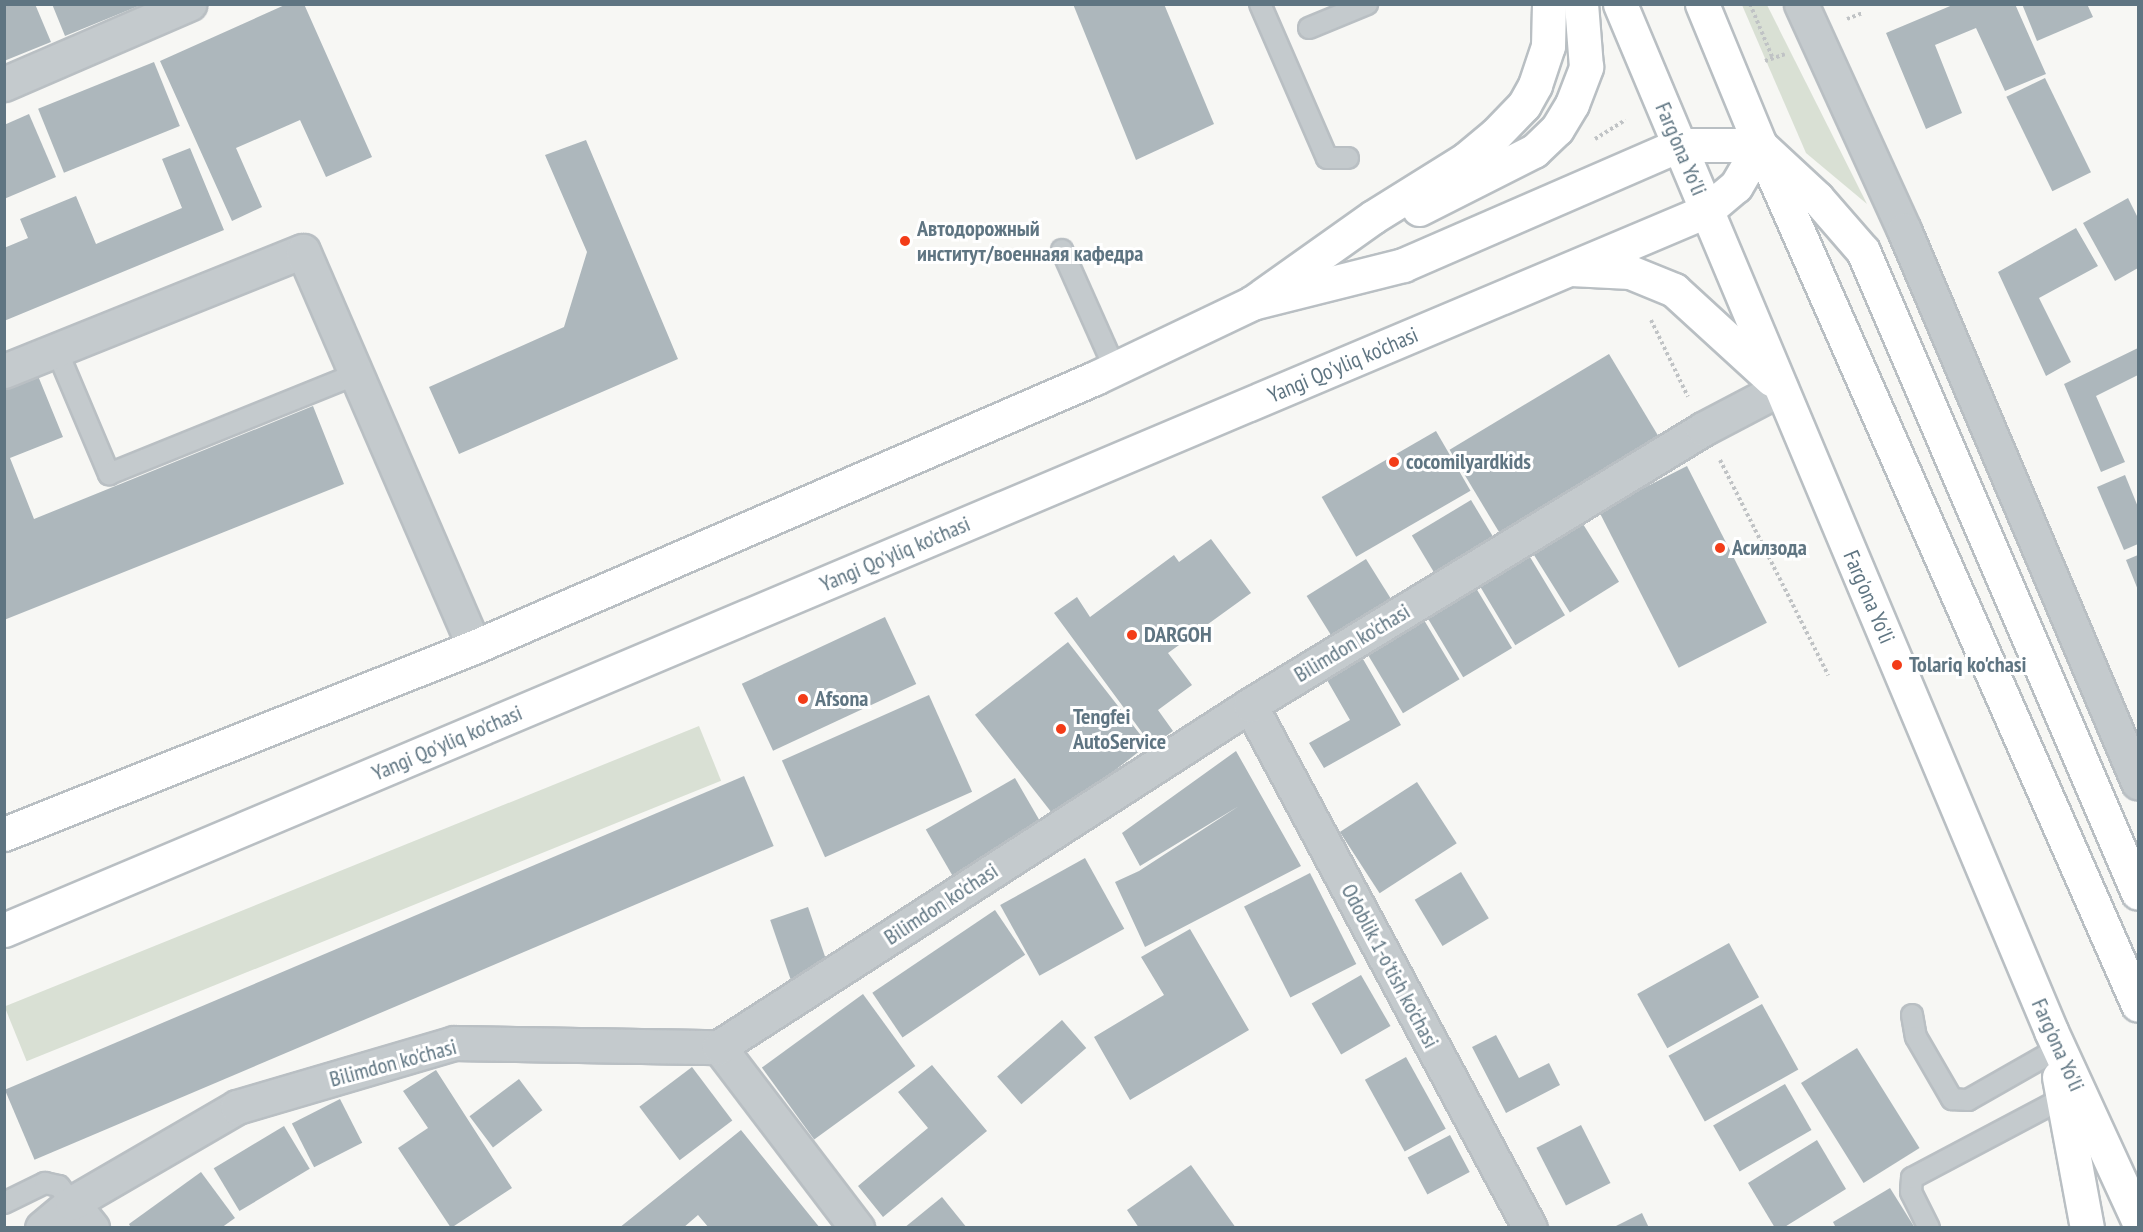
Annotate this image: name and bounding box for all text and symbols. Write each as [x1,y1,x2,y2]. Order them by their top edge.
street label: Farg'ona Yo'li [1650,98,1712,200]
place label: Автодорожный институт/военнаяя кафедра [917,215,1143,266]
marker: Автодорожный институт/военнаяя кафедра [898,234,912,248]
street label: Yangi Qo'yliq ko'chasi [1264,321,1422,409]
place label: cocomilyardkids [1406,449,1531,475]
marker: cocomilyardkids [1387,455,1401,469]
street label: Yangi Qo'yliq ko'chasi [816,510,974,598]
place label: Асилзода [1732,535,1807,561]
marker: Асилзода [1713,541,1727,555]
street label: Farg'ona Yo'li [1838,546,1900,648]
street label: Bilimdon ko'chasi [1289,598,1415,688]
place label: DARGOH [1144,622,1212,648]
marker: DARGOH [1125,628,1139,642]
place label: Tolariq ko'chasi [1909,652,2026,678]
marker: Tolariq ko'chasi [1890,658,1904,672]
place label: Afsona [815,686,868,712]
marker: Afsona [796,692,810,706]
street label: Yangi Qo'yliq ko'chasi [368,699,526,787]
place label: Tengfei AutoService [1073,703,1166,754]
marker: Tengfei AutoService [1054,722,1068,736]
street label: Bilimdon ko'chasi [879,857,1003,951]
street label: Odoblik 1-o'tish ko'chasi [1335,879,1445,1053]
street label: Farg'ona Yo'li [2026,994,2090,1096]
street label: Bilimdon ko'chasi [327,1033,459,1093]

